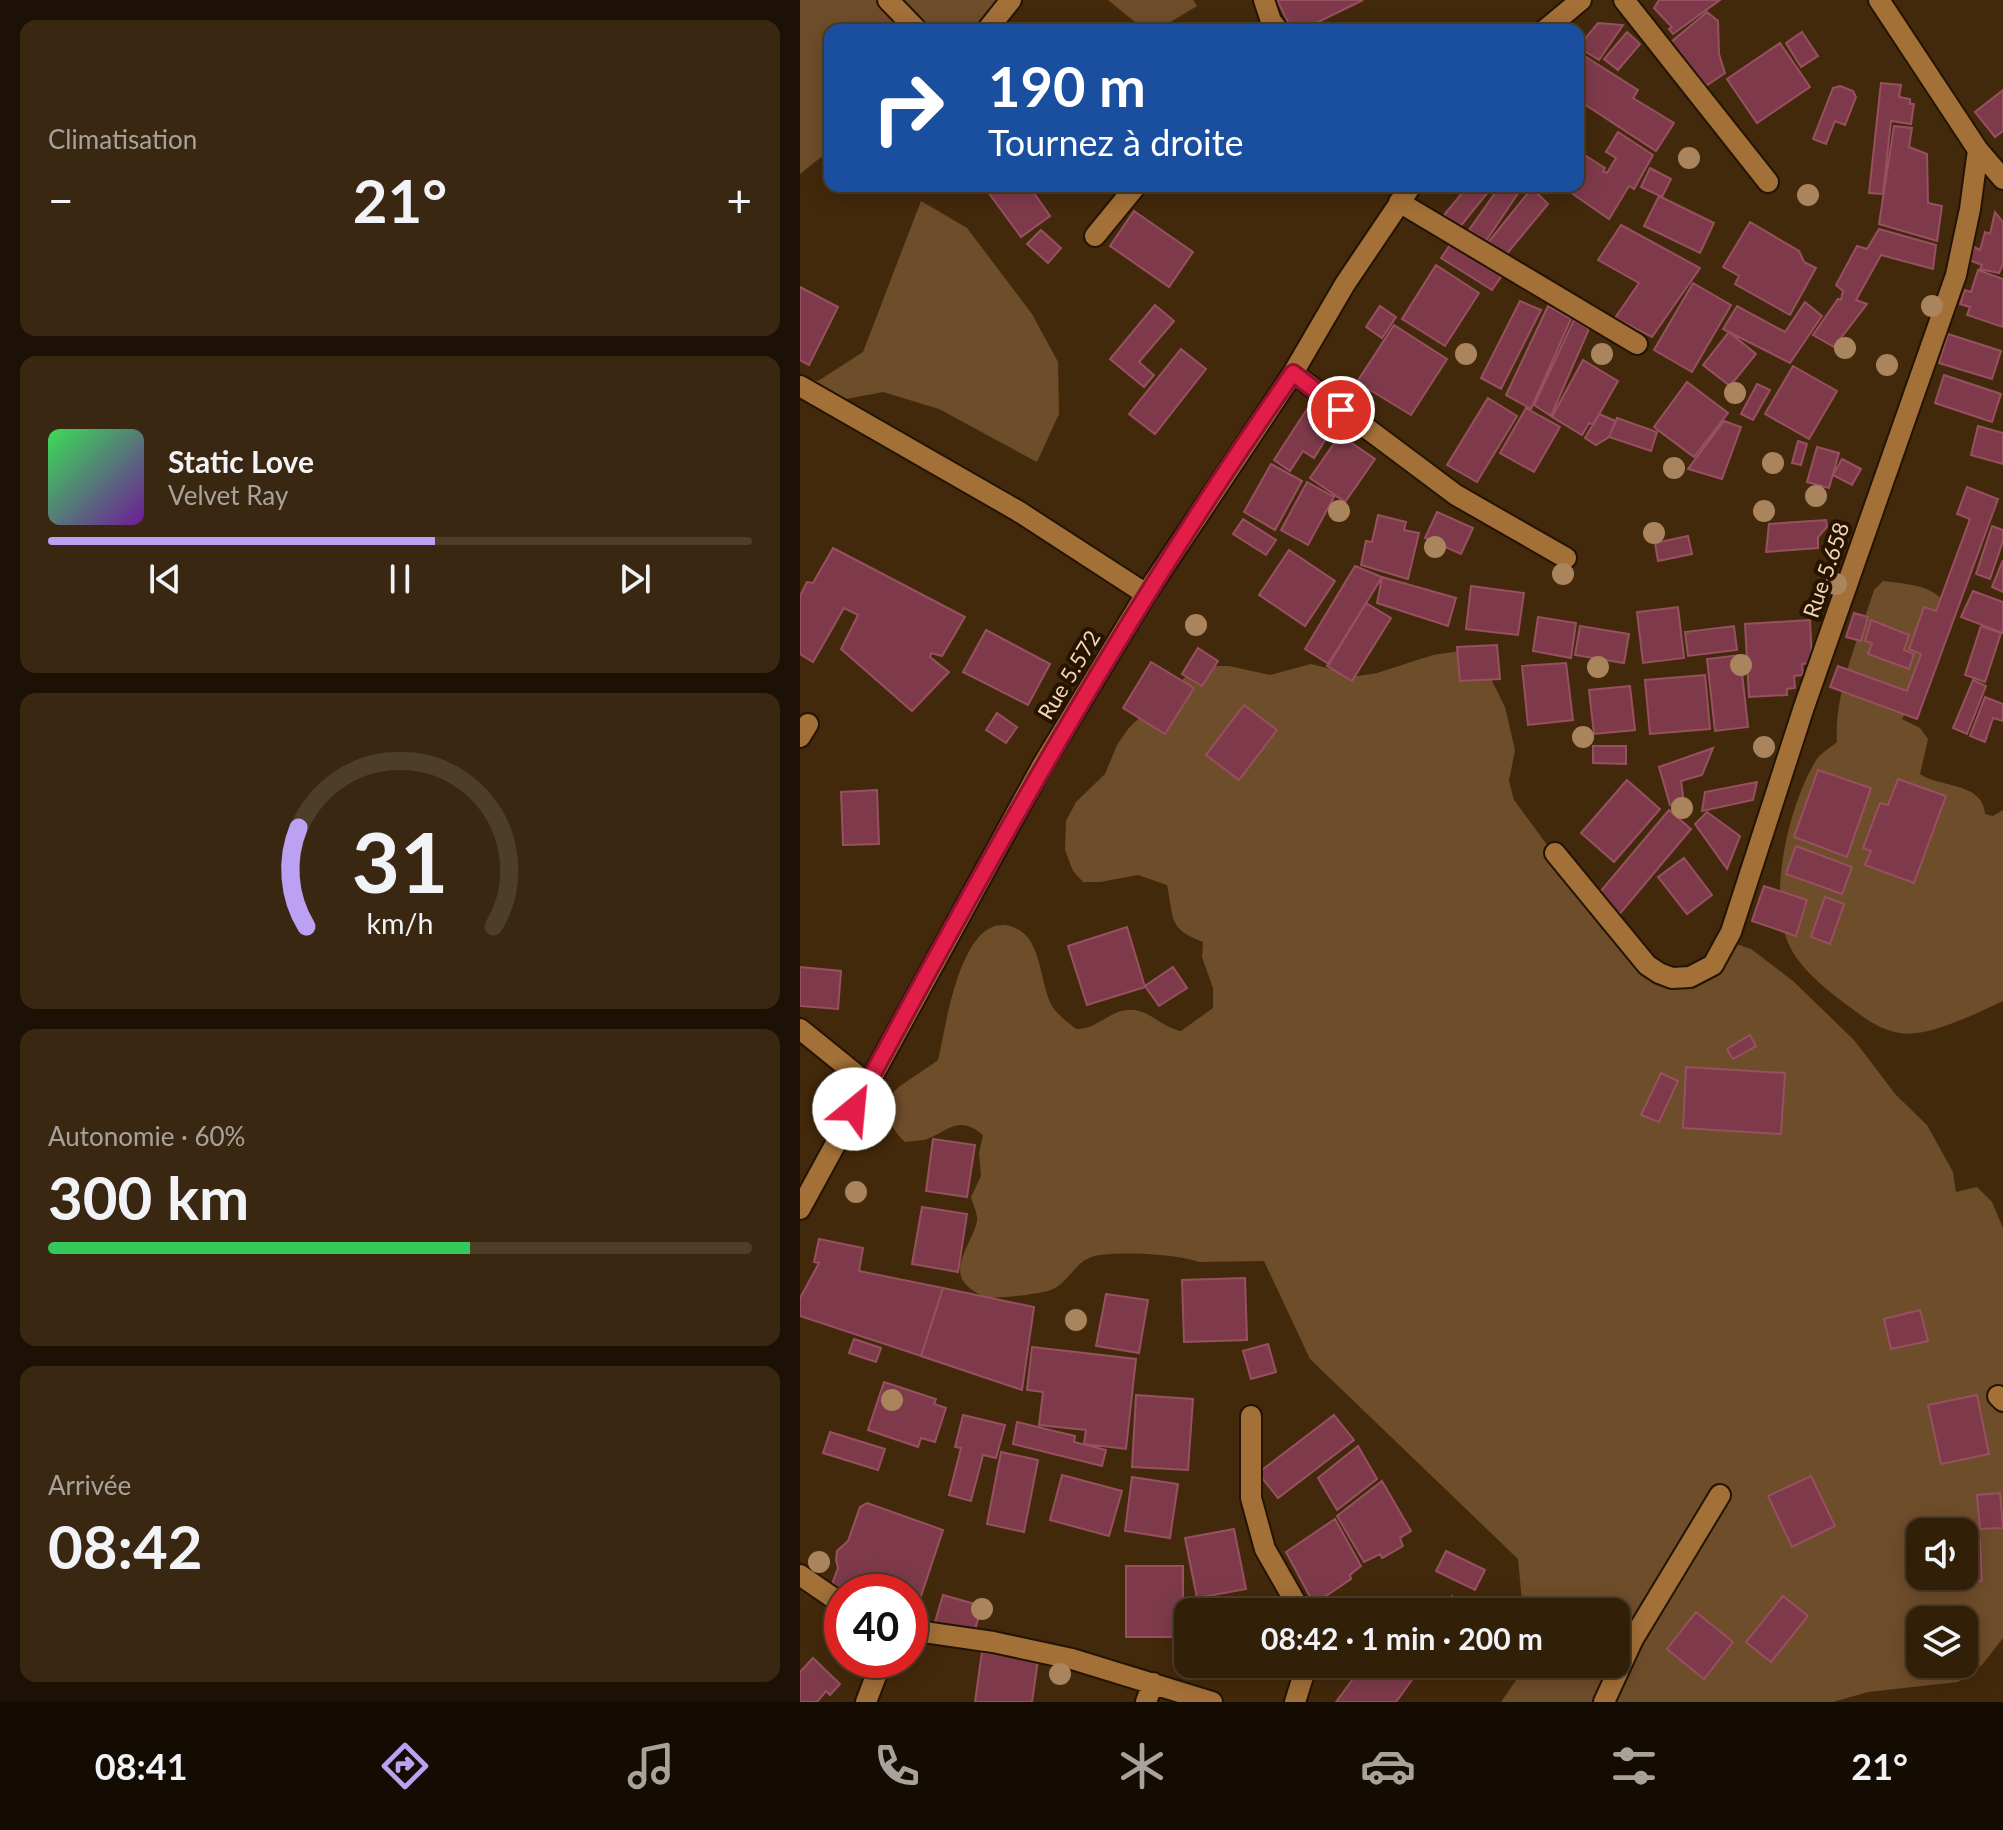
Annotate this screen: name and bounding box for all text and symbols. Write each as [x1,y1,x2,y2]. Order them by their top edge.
text: 190 m [988,52,1146,119]
icon: right [856,56,960,160]
text: Tournez à droite [988,120,1244,164]
text: Climatisation [48,123,197,155]
text: 21° [353,164,447,236]
text: − [48,174,74,226]
text: + [726,174,752,226]
pin [1307,376,1375,444]
icon: arrive [1319,388,1363,432]
text: Static Love [168,443,314,479]
text: Velvet Ray [168,479,288,511]
street label: Rue 5.658 [1797,519,1854,621]
icon: previous [143,557,187,601]
icon: pause [378,557,422,601]
icon: next [613,557,657,601]
street label: Rue 5.572 [1031,625,1106,724]
text: 31 [352,811,448,911]
text: km/h [367,906,433,940]
position arrow [812,1067,896,1151]
text: Autonomie · 60% [48,1120,245,1152]
text: 300 km [48,1161,249,1233]
text: Arrivée [48,1469,131,1501]
text: 08:42 [48,1510,203,1582]
map controls [1906,1518,1978,1678]
button: sound [1906,1518,1978,1590]
speed limit sign: 40 [824,1574,928,1678]
button: layers [1906,1606,1978,1678]
text: 08:42 · 1 min · 200 m [1261,1620,1543,1656]
icon: directions [377,1738,433,1794]
icon: music [623,1738,679,1794]
icon: phone [869,1738,925,1794]
icon: climate [1114,1738,1170,1794]
icon: car [1360,1738,1416,1794]
icon: filters [1606,1738,1662,1794]
text: 08:41 [95,1744,188,1788]
text: 21° [1851,1744,1908,1788]

